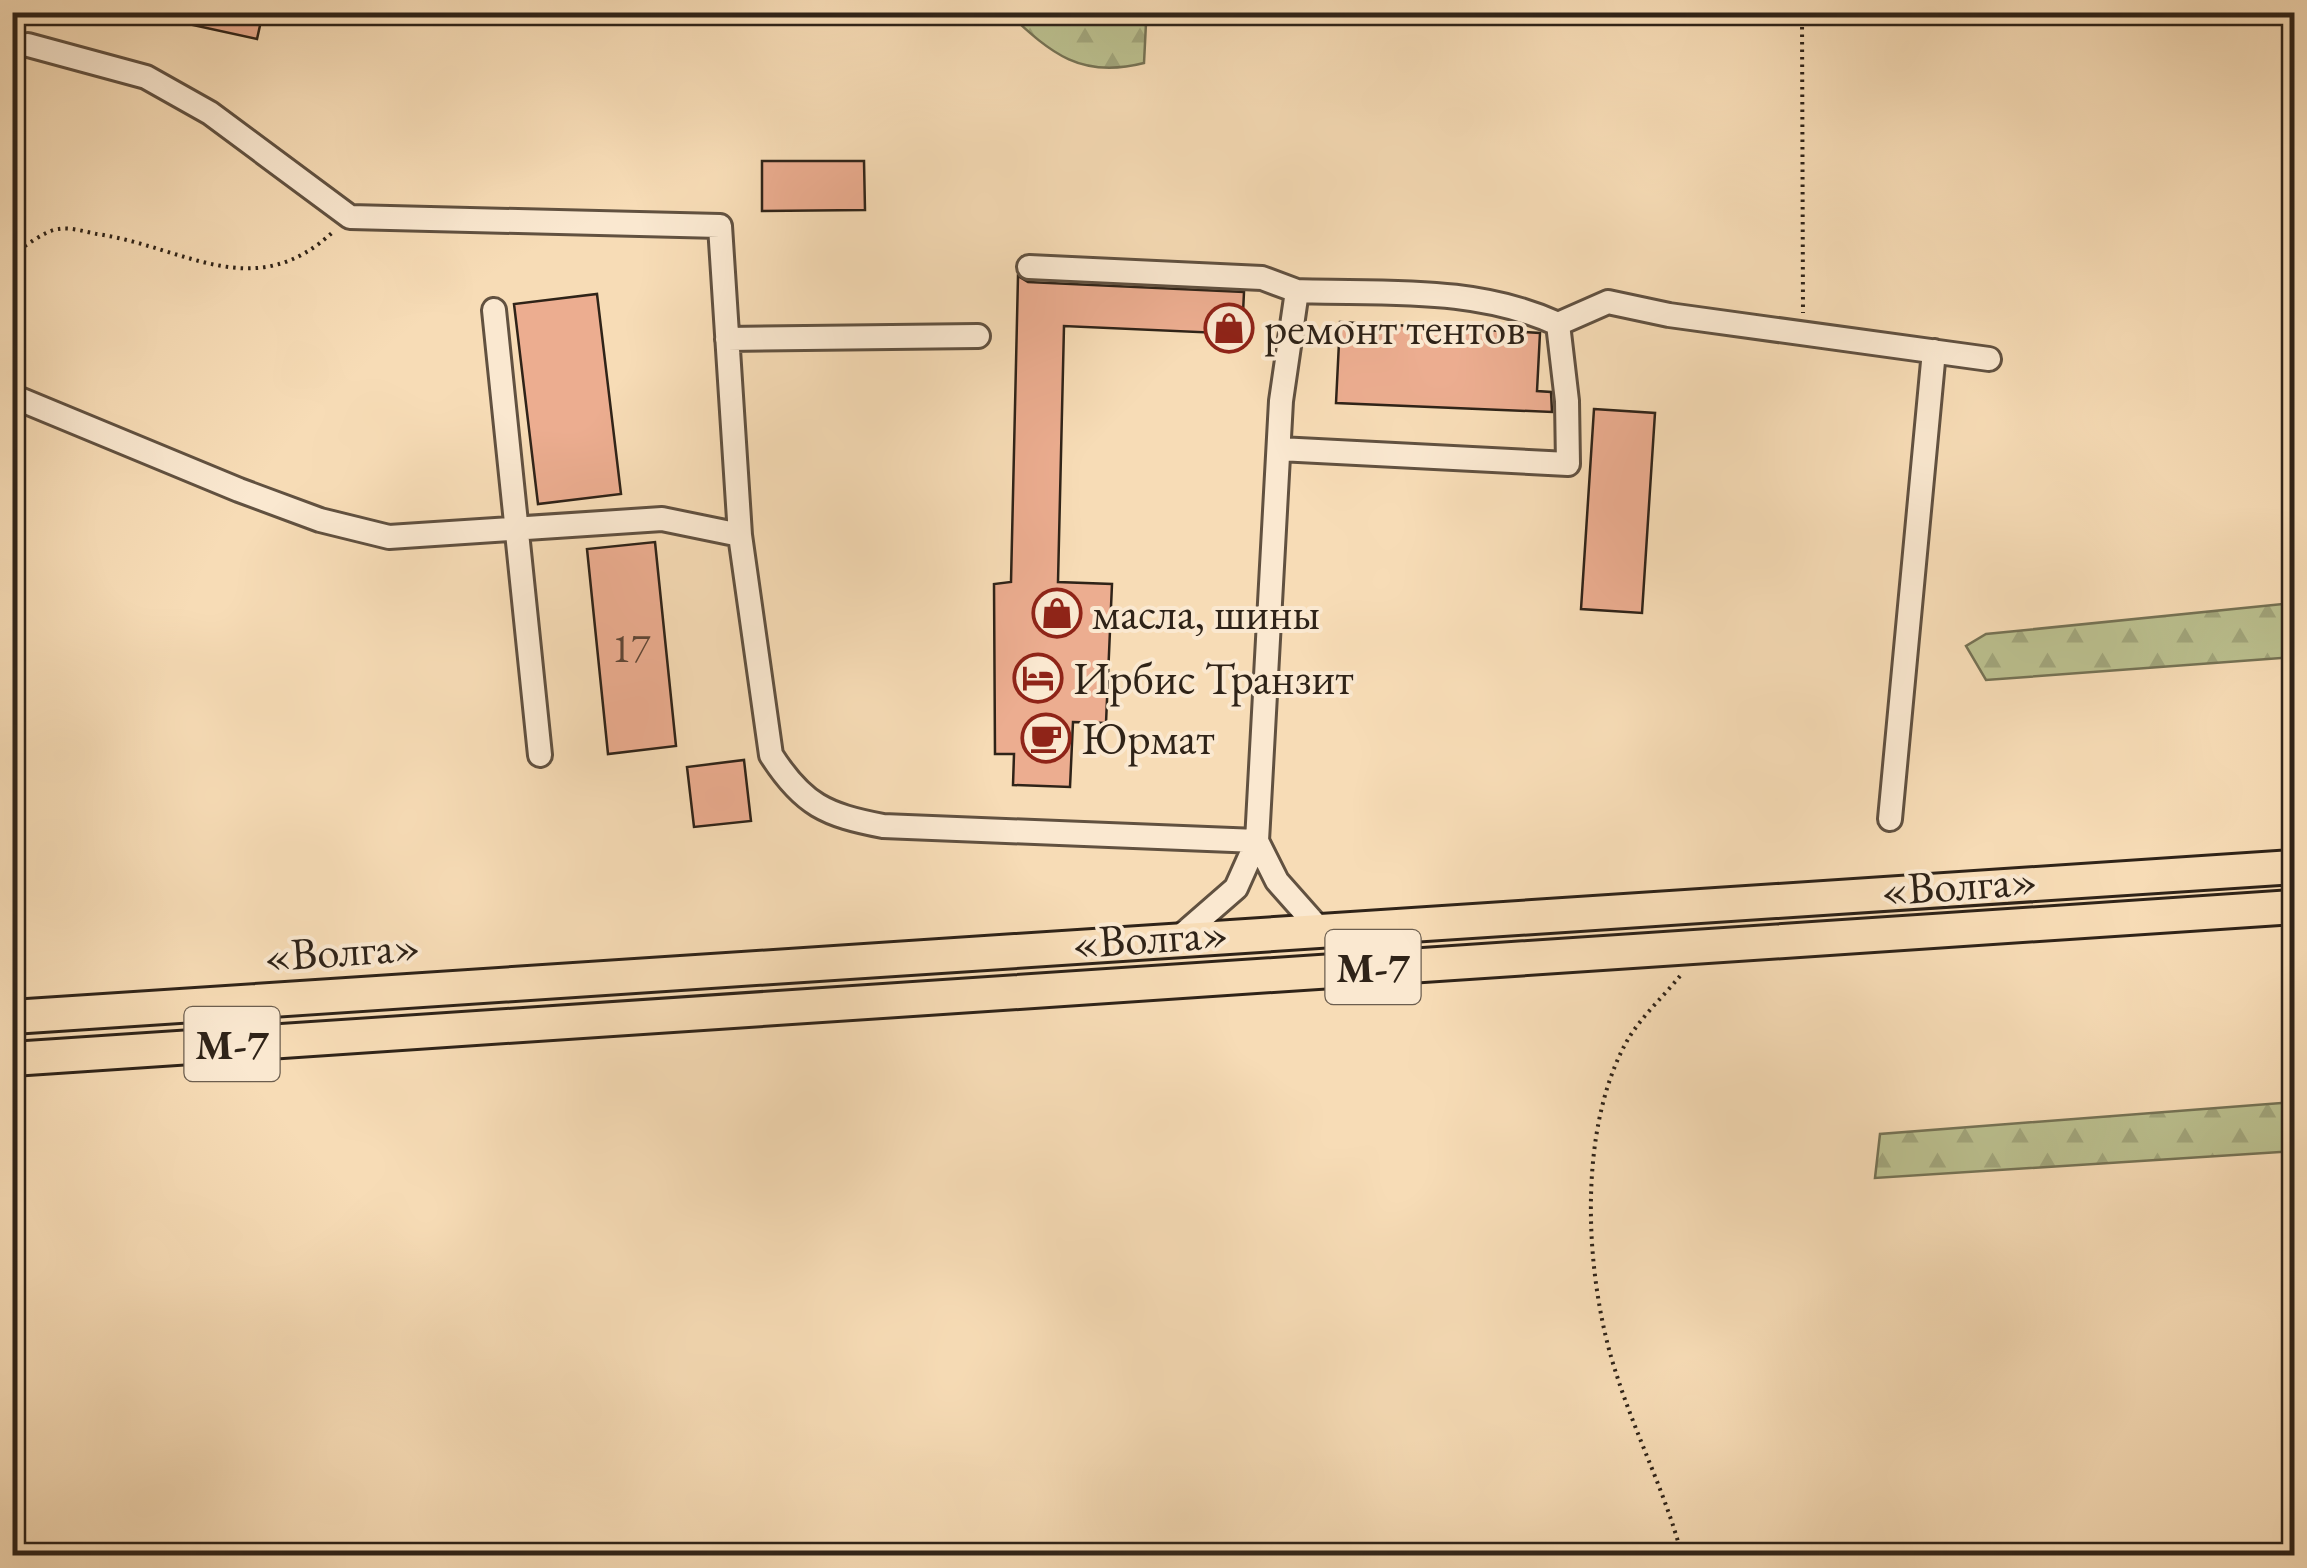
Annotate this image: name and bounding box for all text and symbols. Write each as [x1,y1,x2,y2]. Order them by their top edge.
place label: ремонт тентов [1264,299,1525,357]
shop icon: ремонт тентов [1203,302,1255,354]
place label: масла, шины [1092,584,1320,642]
shop icon: масла, шины [1031,587,1083,639]
house number: 17 [612,622,651,674]
place label: Ирбис Транзит [1073,649,1354,707]
hotel icon: Ирбис Транзит [1012,652,1064,704]
place label: Юрмат [1081,709,1215,767]
cafe icon: Юрмат [1020,712,1072,764]
street label: «Волга» [1879,850,2039,918]
street label: «Волга» [1070,903,1230,971]
street label: «Волга» [262,916,422,984]
road number: М-7 [1326,930,1420,1004]
road number: М-7 [184,1007,280,1081]

